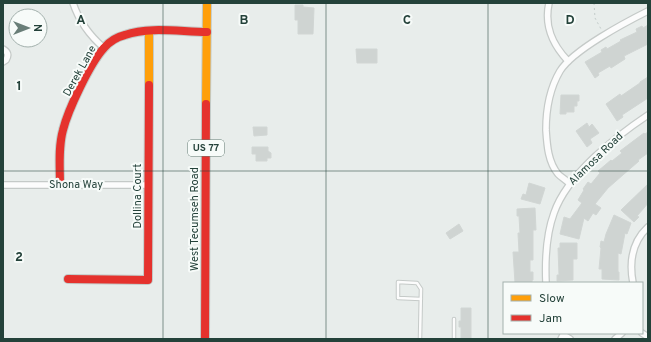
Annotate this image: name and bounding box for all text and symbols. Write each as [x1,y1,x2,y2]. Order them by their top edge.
north arrow [8,8,48,48]
text: A [76,13,86,29]
text: B [240,13,249,29]
text: C [403,13,411,29]
text: D [565,13,575,29]
text: N [30,24,44,32]
street label: Derek Lane [60,43,100,99]
text: 1 [16,79,22,95]
street label: Alamosa Road [566,129,626,189]
road number: US 77 [188,140,224,156]
street label: Dollina Court [131,164,145,228]
street label: West Tecumseh Road [188,167,202,271]
street label: Shona Way [49,178,103,192]
text: 2 [15,250,23,266]
legend [503,282,643,334]
text: Slow [539,291,565,307]
text: Jam [539,311,562,327]

